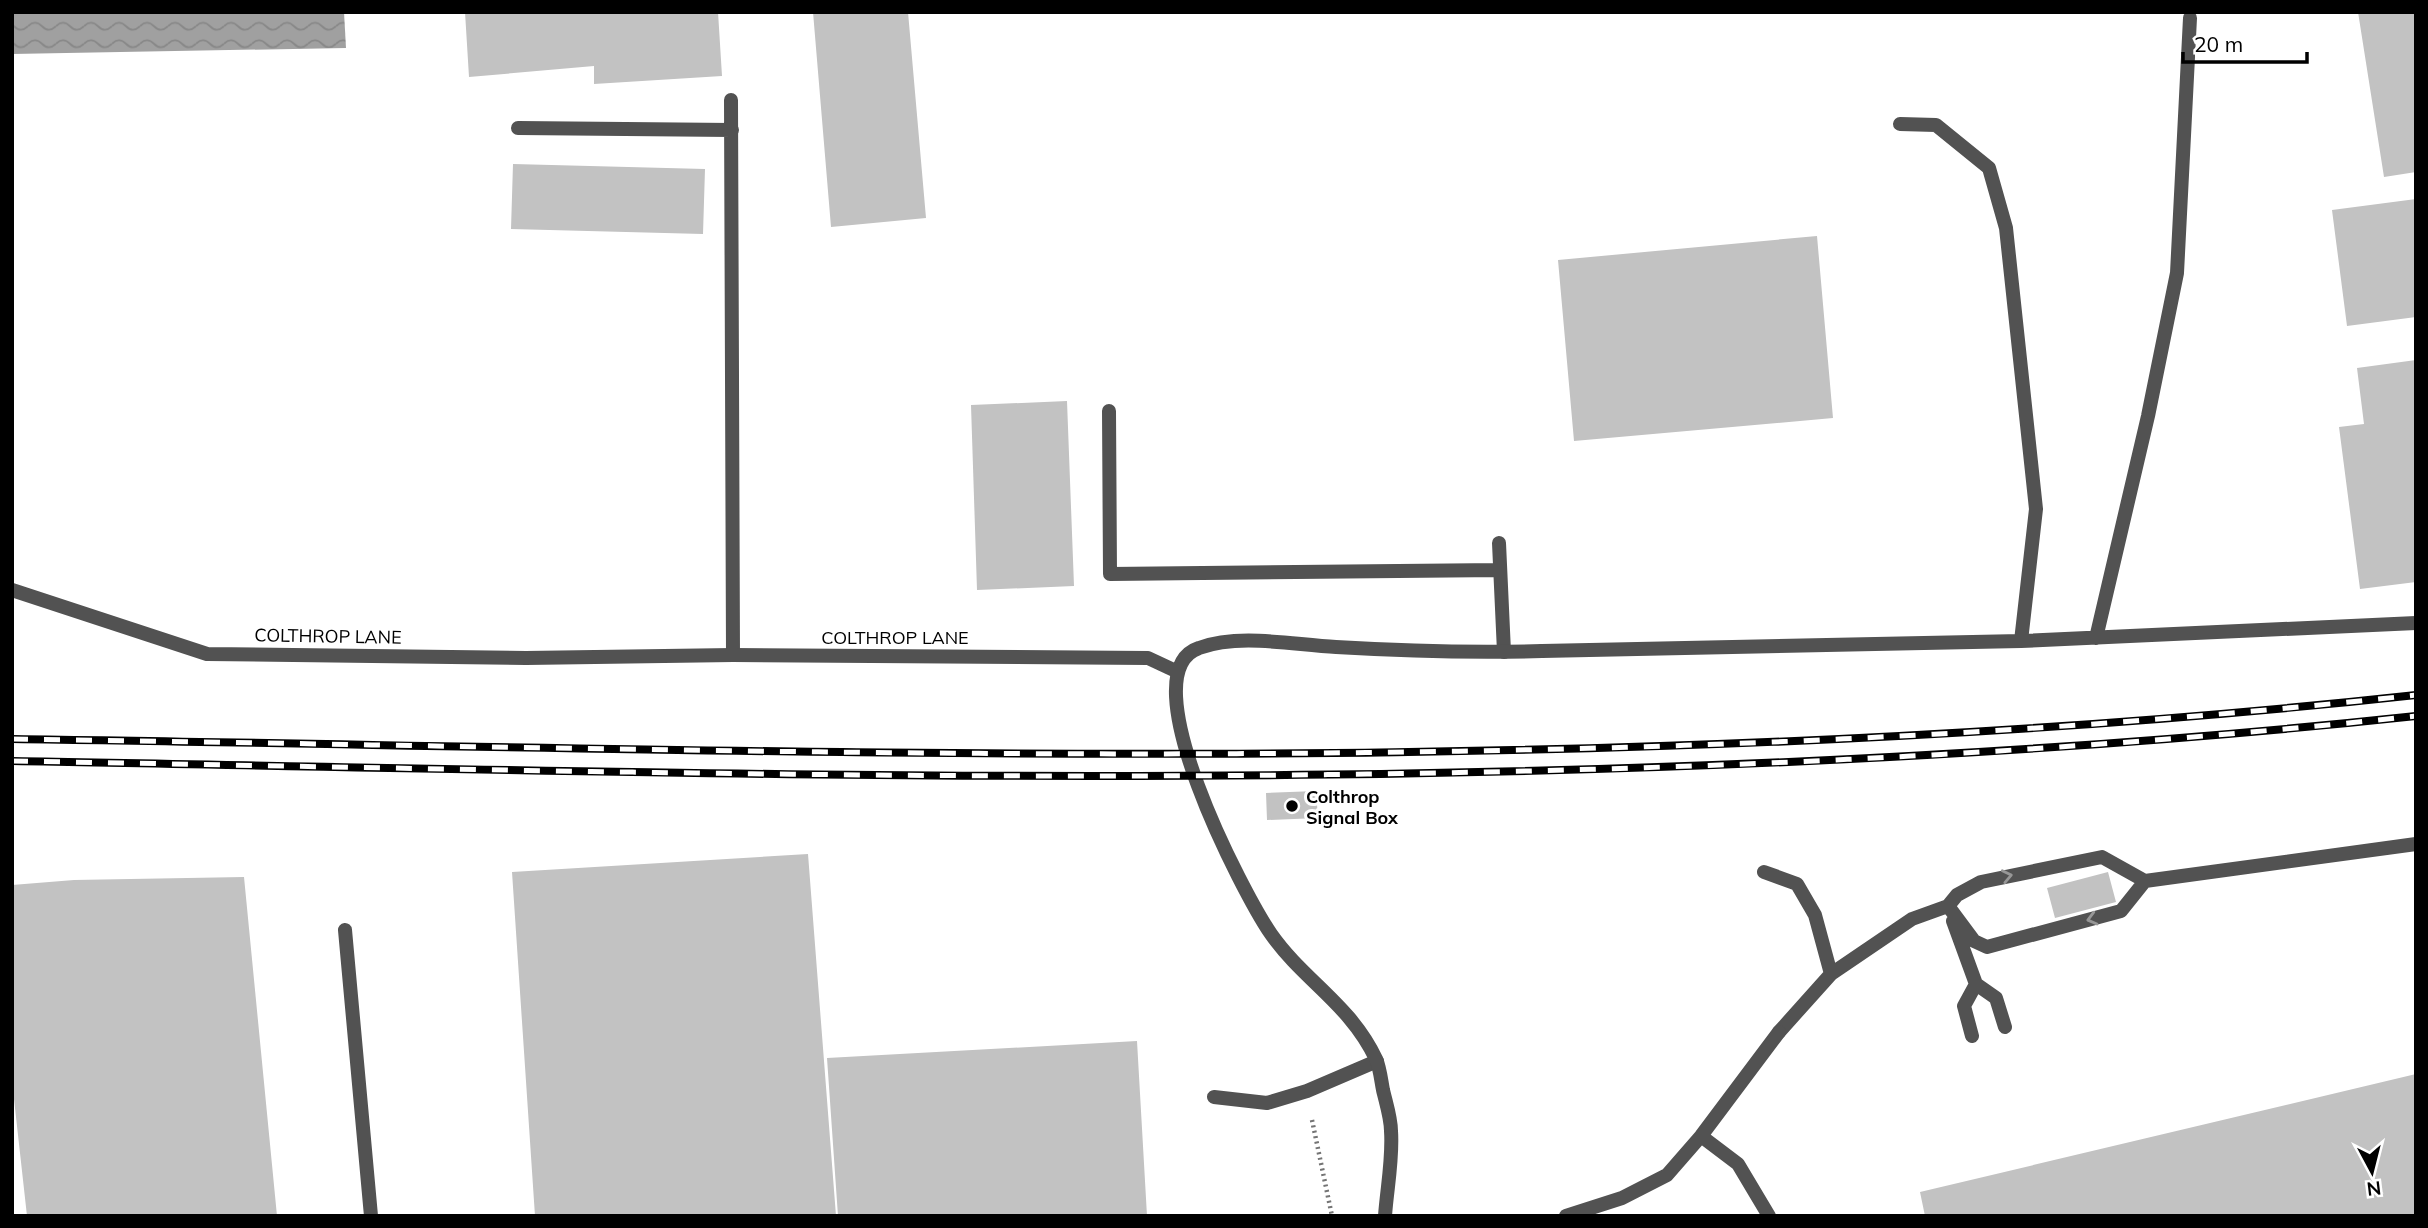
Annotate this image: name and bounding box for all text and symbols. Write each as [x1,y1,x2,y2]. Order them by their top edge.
scale bar [2183,21,2307,65]
text: 20 m [2194,31,2243,57]
street label: COLTHROP LANE [254,623,402,649]
street label: COLTHROP LANE [821,626,969,649]
place label: Colthrop Signal Box [1306,785,1399,829]
marker: Colthrop Signal Box [1284,798,1300,814]
one-way arrow [2001,870,2013,884]
one-way arrow [2087,911,2099,925]
north arrow [2337,1137,2407,1207]
text: N [2365,1176,2383,1202]

